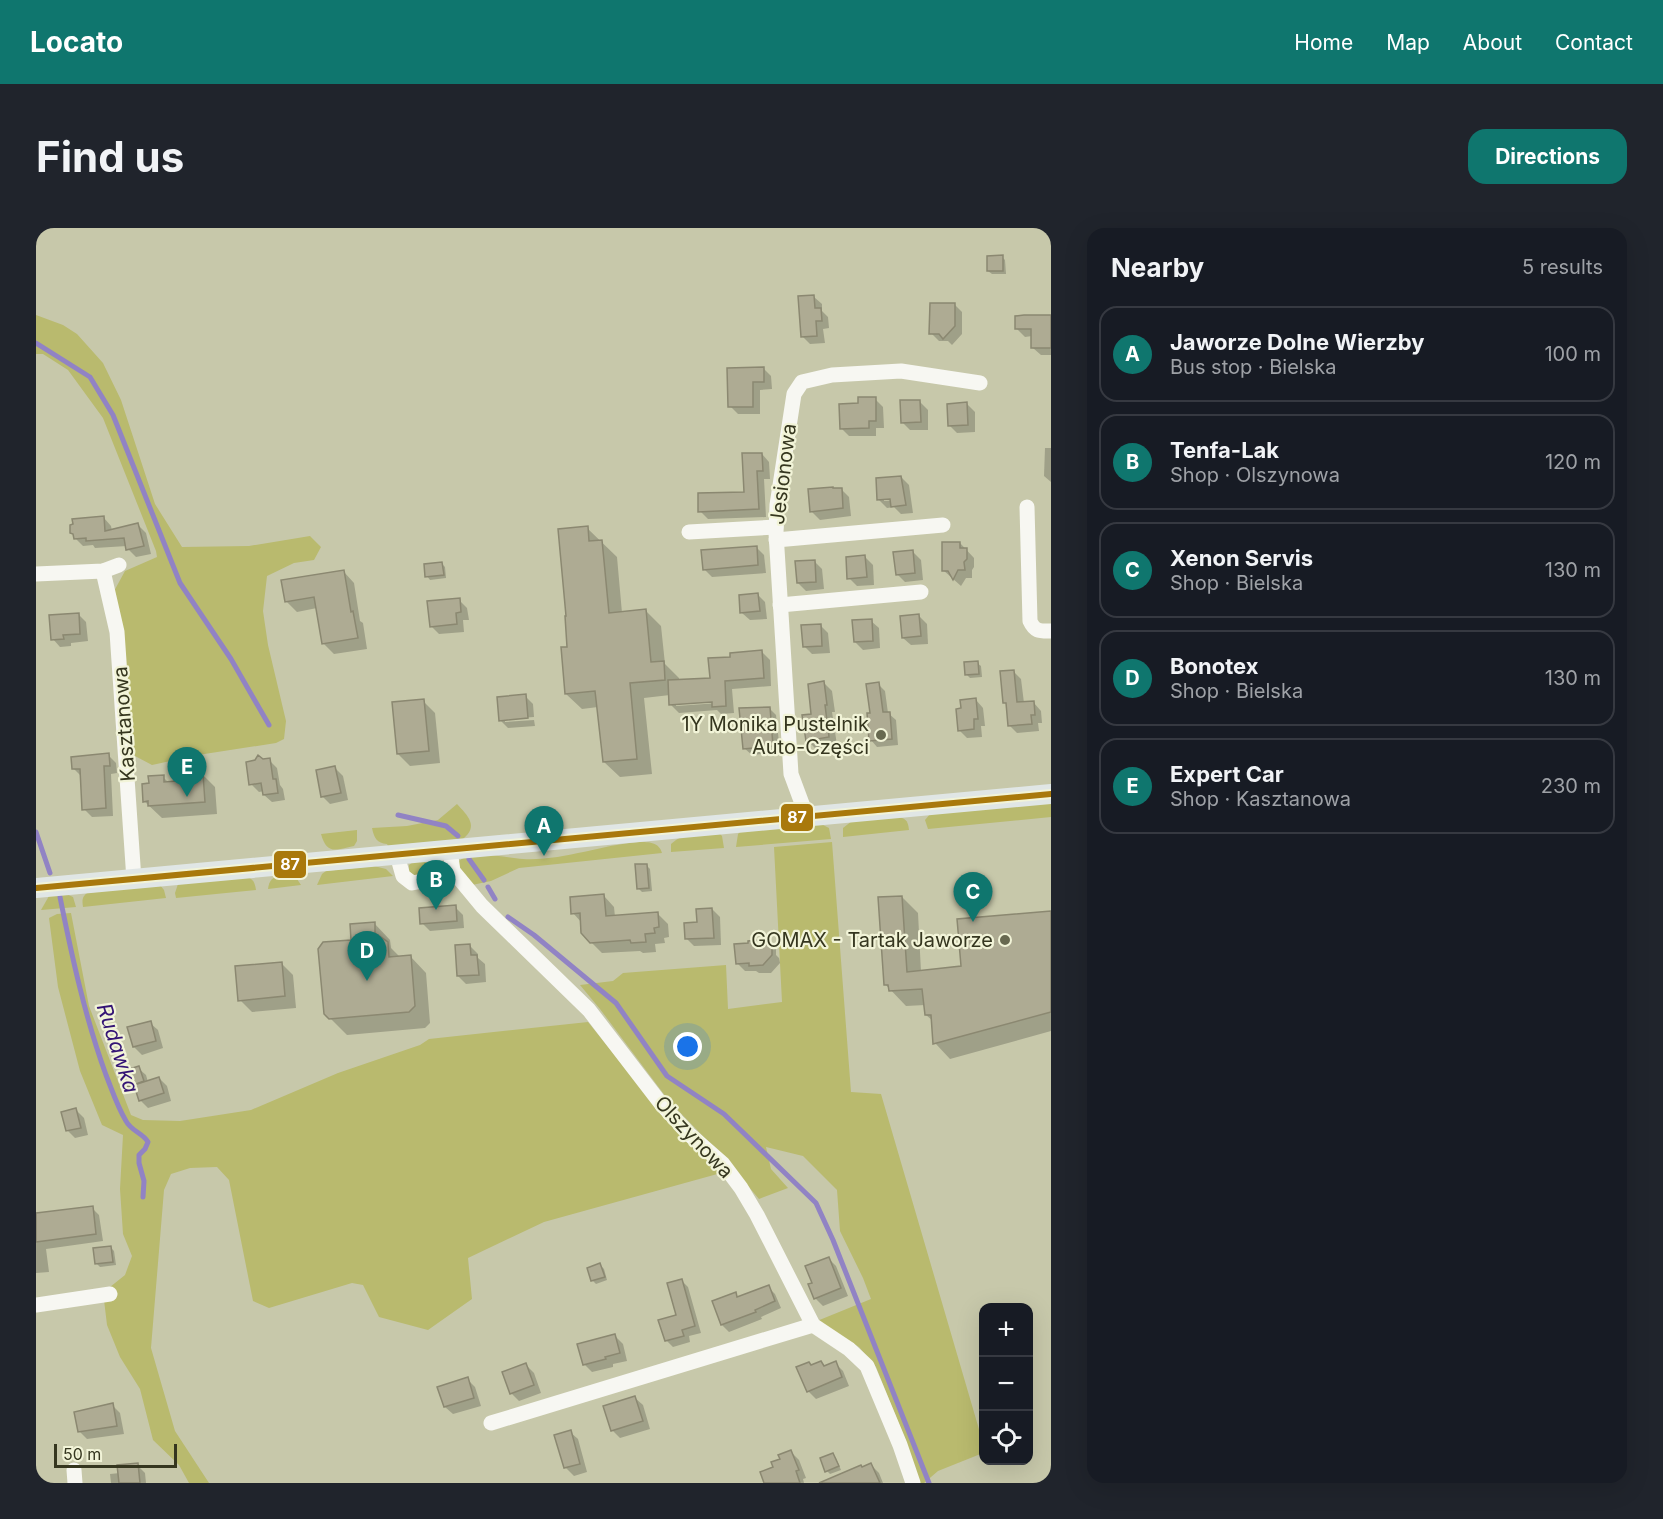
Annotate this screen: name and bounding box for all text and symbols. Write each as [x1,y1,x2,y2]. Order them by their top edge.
text: Locato [30,25,123,59]
text: Home [1294,30,1353,55]
text: Map [1386,30,1430,55]
text: About [1463,30,1522,55]
text: Contact [1555,30,1633,55]
button: Directions [1468,129,1627,184]
text: Find us [36,131,184,182]
text: Nearby [1111,252,1204,283]
text: 5 results [1522,255,1603,279]
text: Jaworze Dolne Wierzby [1170,329,1424,355]
text: A [1125,342,1140,366]
text: 100 m [1544,342,1601,366]
text: Bus stop · Bielska [1170,355,1336,379]
street label: Jesionowa [765,422,801,526]
text: Tenfa-Lak [1170,437,1279,463]
text: B [1126,450,1139,474]
text: 120 m [1545,450,1601,474]
text: Shop · Olszynowa [1170,463,1340,487]
text: Xenon Servis [1170,545,1313,571]
text: C [1125,558,1140,582]
text: 130 m [1545,558,1601,582]
text: Shop · Bielska [1170,571,1303,595]
text: Bonotex [1170,653,1259,679]
street label: Kasztanowa [108,666,140,782]
text: D [1125,666,1140,690]
text: 130 m [1545,666,1601,690]
text: Shop · Bielska [1170,679,1303,703]
place label: 1Y Monika Pustelnik Auto-Części [681,712,869,759]
marker: 1Y Monika Pustelnik Auto-Części [874,728,888,742]
pin: E [168,748,206,797]
text: Expert Car [1170,761,1284,787]
text: E [1126,774,1139,798]
text: 230 m [1541,774,1601,798]
text: Shop · Kasztanowa [1170,787,1351,811]
line badge: 87 [780,803,814,832]
pin: A [524,806,564,856]
text: 87 [787,807,807,827]
line badge: 87 [273,850,307,879]
text: 87 [280,854,300,874]
pin: B [416,860,456,910]
pin: C [954,872,992,922]
place label: GOMAX - Tartak Jaworze [751,928,993,952]
pin: D [348,932,386,981]
marker: GOMAX - Tartak Jaworze [998,933,1012,947]
water label: Rudawka [92,1000,144,1096]
your location [673,1032,702,1061]
street label: Olszynowa [650,1091,738,1183]
map controls [979,1303,1033,1465]
button: + [979,1303,1033,1357]
button: − [979,1357,1033,1411]
button: locate [979,1411,1033,1465]
scale bar [54,1441,177,1468]
text: 50 m [63,1444,101,1464]

